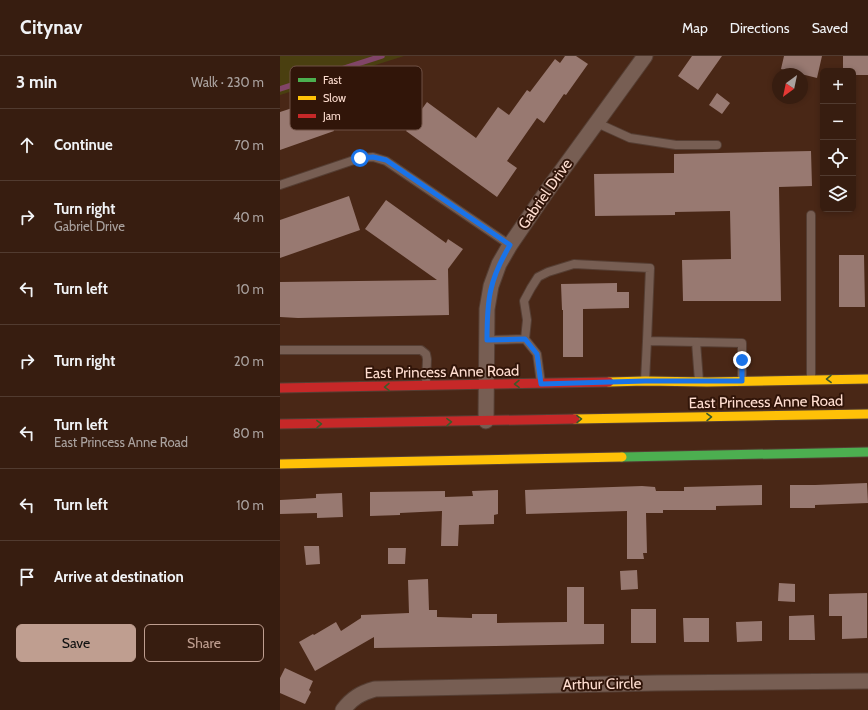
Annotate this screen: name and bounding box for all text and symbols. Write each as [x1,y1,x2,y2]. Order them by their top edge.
text: Citynav [20,16,82,39]
text: Map [682,19,708,37]
text: Directions [730,19,790,37]
text: Saved [812,19,848,37]
legend [290,66,422,130]
north arrow [772,68,808,104]
map controls [820,68,856,212]
button: + [820,68,856,104]
text: 3 min [16,72,57,92]
text: Fast [323,73,342,87]
text: Walk · 230 m [191,74,264,90]
text: Slow [323,91,346,105]
button: − [820,104,856,140]
text: Jam [322,109,341,123]
icon: ahead [16,134,38,156]
text: Continue [54,136,113,154]
text: 70 m [234,137,264,153]
button: locate [820,140,856,176]
route start [351,149,369,167]
street label: Gabriel Drive [514,155,576,233]
button: layers [820,176,856,212]
text: Turn right [54,200,115,218]
icon: right [16,206,38,228]
text: 40 m [233,209,264,225]
text: Gabriel Drive [54,218,125,234]
icon: left [16,278,38,300]
text: Turn left [54,280,108,298]
text: 10 m [236,281,264,297]
icon: right [16,350,38,372]
route end [733,351,751,369]
text: Turn right [54,352,115,370]
text: 20 m [234,353,264,369]
street label: East Princess Anne Road [365,362,519,382]
one-way arrow [826,375,832,383]
one-way arrow [514,380,520,388]
one-way arrow [384,382,390,391]
street label: East Princess Anne Road [689,392,843,412]
one-way arrow [706,413,712,421]
one-way arrow [576,415,582,423]
text: Turn left [54,416,108,434]
one-way arrow [446,418,452,426]
one-way arrow [316,420,322,428]
icon: left [16,422,38,444]
text: 80 m [233,425,264,441]
text: East Princess Anne Road [54,434,188,450]
icon: left [16,494,38,516]
text: Turn left [54,496,108,514]
text: 10 m [236,497,264,513]
icon: arrive [16,566,38,588]
text: Arrive at destination [54,568,184,586]
button: Save [16,624,136,662]
button: Share [144,624,264,662]
street label: Arthur Circle [563,674,642,694]

